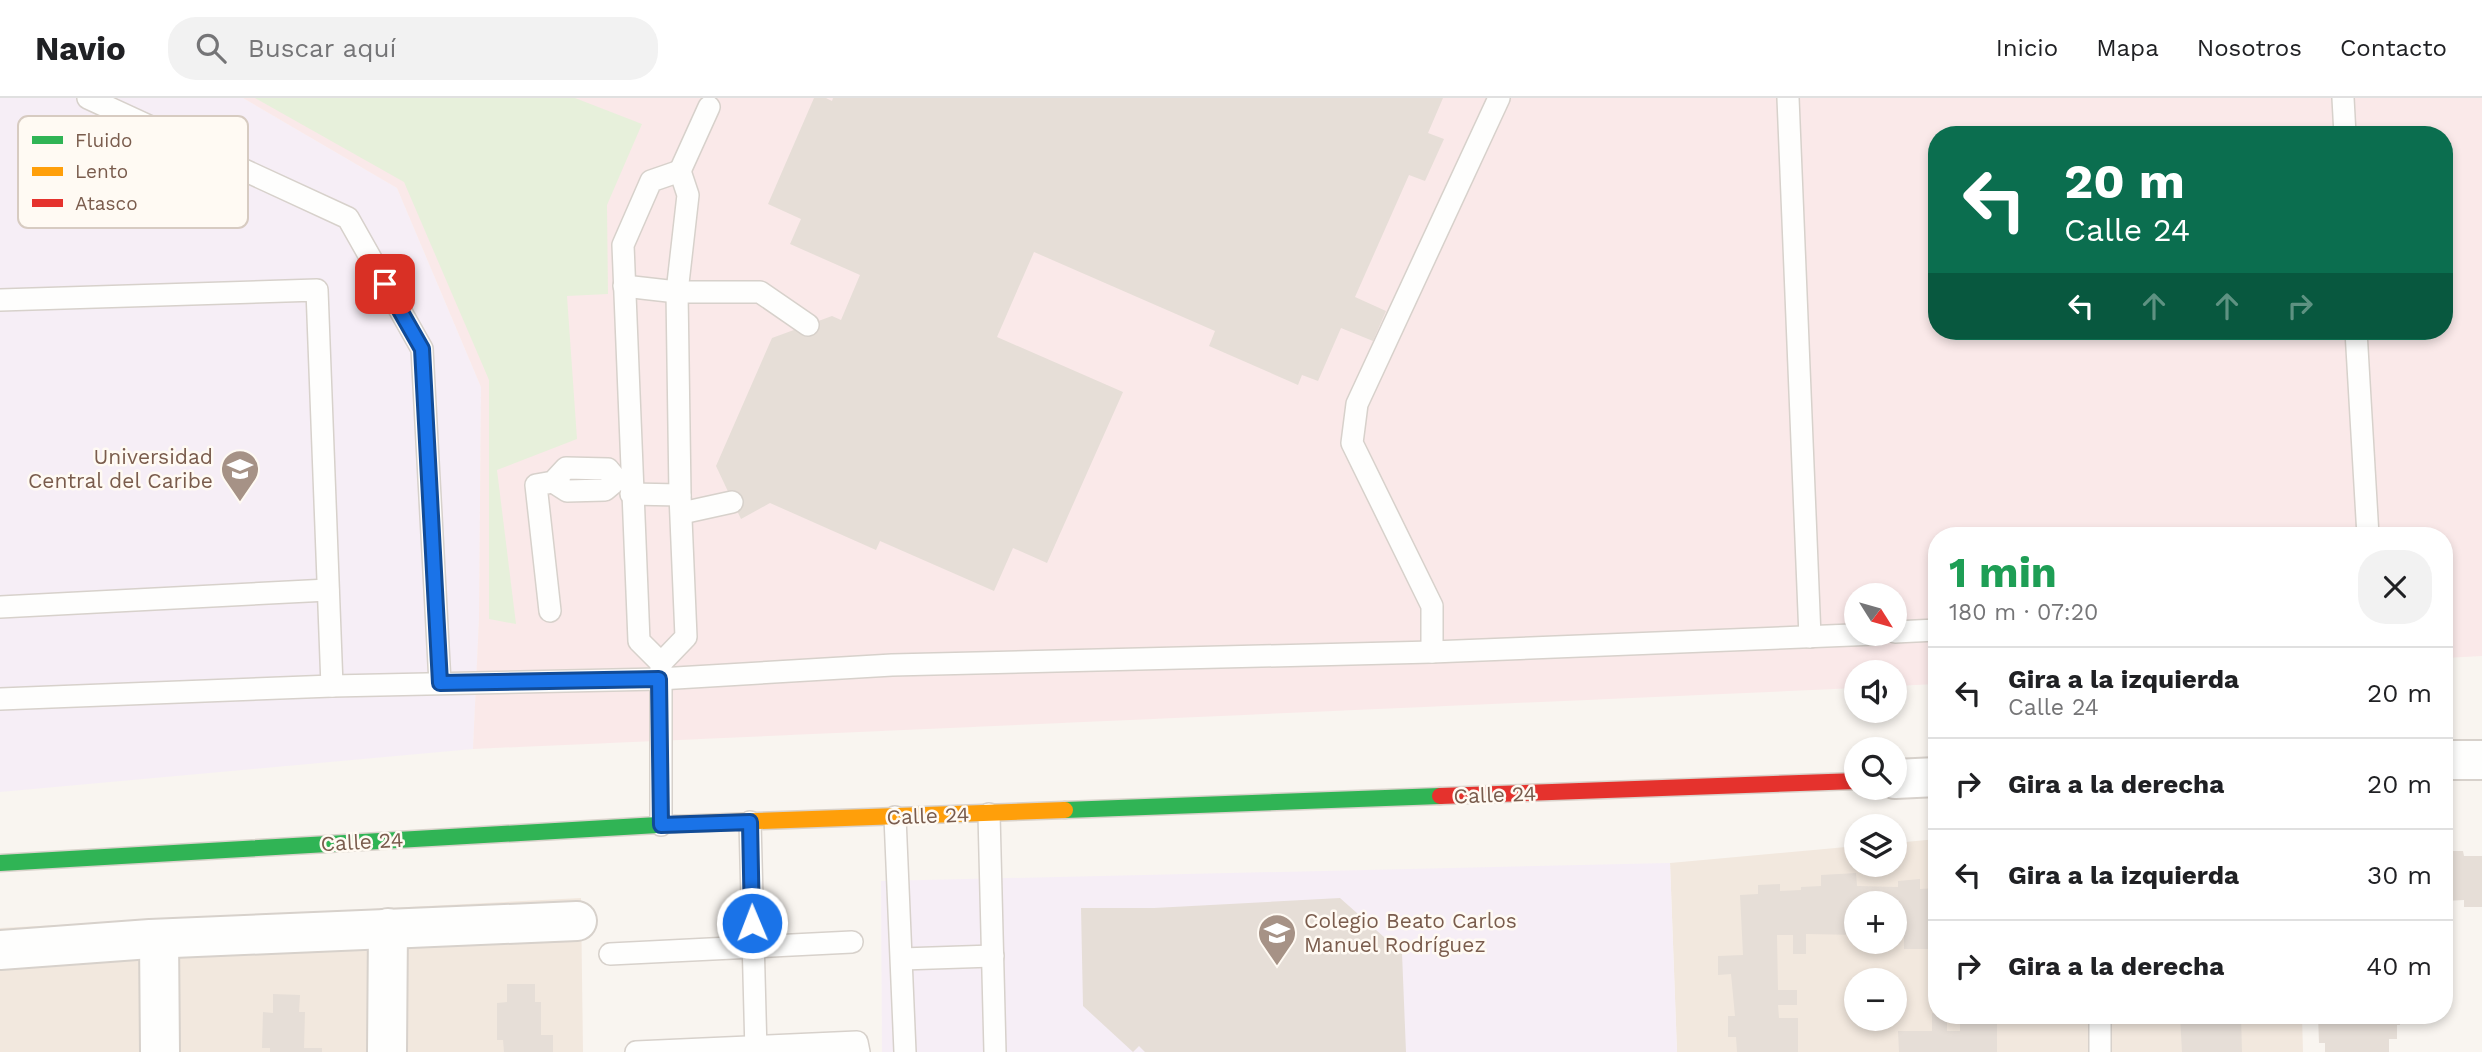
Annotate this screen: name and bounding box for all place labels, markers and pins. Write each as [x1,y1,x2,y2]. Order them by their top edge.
pin [355,254,415,314]
place label: Universidad Central del Caribe [28,444,213,493]
school or university icon: Universidad Central del Caribe [219,448,261,503]
place label: Colegio Beato Carlos Manuel Rodríguez [1304,908,1517,957]
school or university icon: Colegio Beato Carlos Manuel Rodríguez [1256,912,1298,967]

